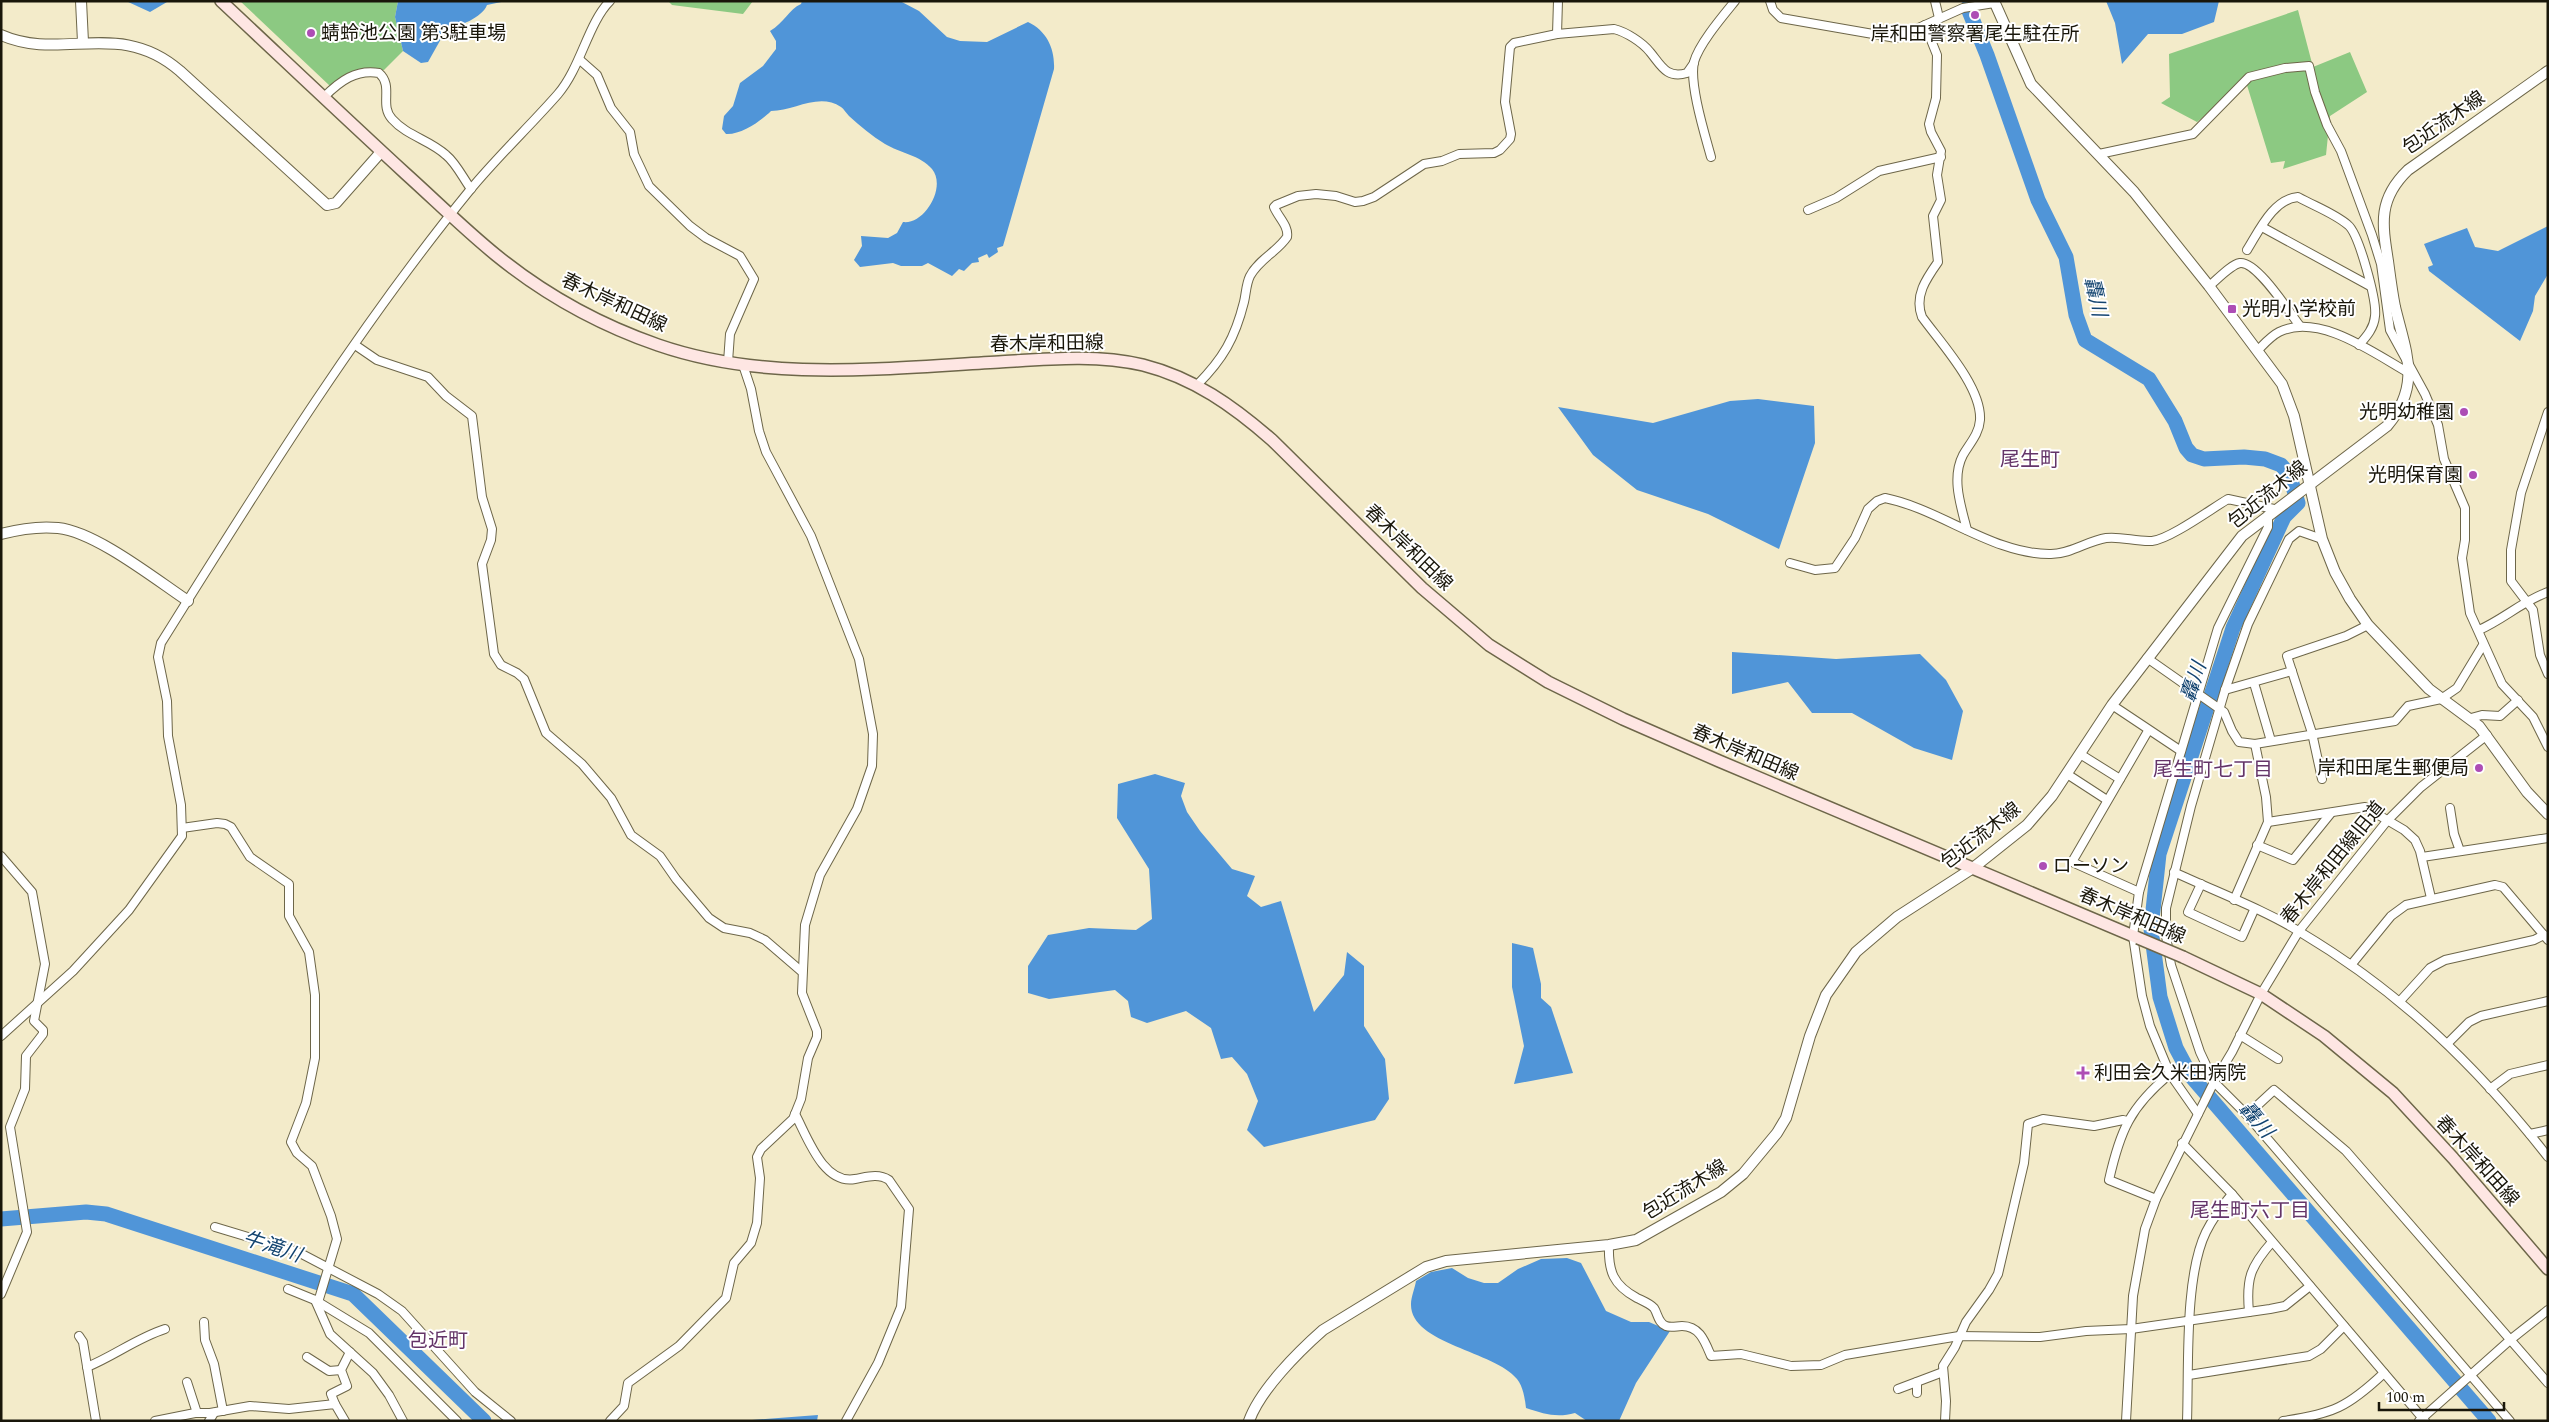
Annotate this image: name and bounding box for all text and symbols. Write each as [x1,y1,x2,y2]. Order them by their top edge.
marker: 岸和田警察署尾生駐在所 [1969,9,1981,21]
place label: 蜻蛉池公園 第3駐車場 [321,19,506,48]
place label: 岸和田警察署尾生駐在所 [1870,20,2080,49]
marker: 蜻蛉池公園 第3駐車場 [305,27,317,39]
street label: 包近流木線 [2397,84,2491,162]
street label: 春木岸和田線 [556,266,672,340]
water label: 轟川 [2076,274,2115,322]
place label: 光明小学校前 [2242,295,2356,324]
marker: 光明小学校前 [2226,303,2238,315]
street label: 春木岸和田線 [990,329,1104,359]
place label: 光明幼稚園 [2359,398,2454,427]
marker: 光明幼稚園 [2458,406,2470,418]
district label: 尾生町 [2000,445,2060,475]
street label: 包近流木線 [2222,454,2314,536]
place label: 光明保育園 [2368,461,2463,490]
marker: 光明保育園 [2467,469,2479,481]
street label: 春木岸和田線 [1357,498,1459,598]
water label: 轟川 [2174,656,2215,706]
street label: 春木岸和田線 [1687,717,1803,789]
place label: 岸和田尾生郵便局 [2317,754,2469,783]
district label: 尾生町七丁目 [2153,755,2273,785]
marker: 岸和田尾生郵便局 [2473,762,2485,774]
street label: 包近流木線 [1935,795,2027,877]
street label: 春木岸和田線旧道 [2274,795,2392,931]
place label: ローソン [2053,852,2129,881]
marker: ローソン [2037,860,2049,872]
street label: 春木岸和田線 [2074,880,2190,952]
place label: 利田会久米田病院 [2094,1059,2246,1088]
marker: 利田会久米田病院 [2076,1066,2090,1080]
water label: 轟川 [2232,1095,2282,1146]
street label: 春木岸和田線 [2428,1109,2526,1213]
street label: 包近流木線 [1637,1153,1733,1227]
district label: 尾生町六丁目 [2190,1196,2310,1226]
water label: 牛滝川 [239,1223,307,1271]
district label: 包近町 [408,1326,468,1356]
scale bar [2379,1380,2504,1412]
text: 100 m [2386,1386,2425,1409]

